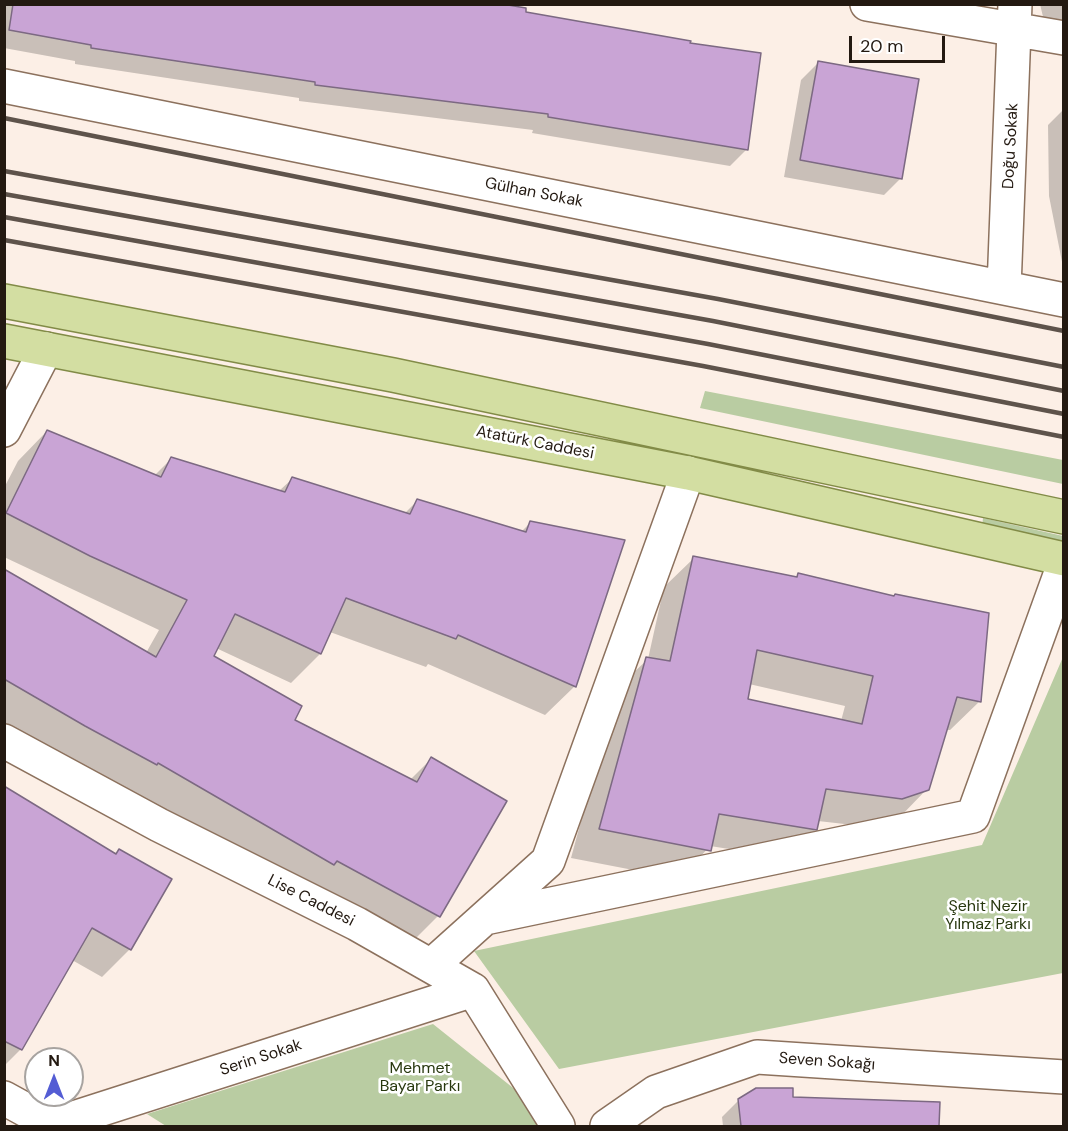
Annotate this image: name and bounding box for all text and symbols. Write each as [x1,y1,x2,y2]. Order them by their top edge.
scale bar [852,24,948,62]
text: 20 m [860,34,903,58]
street label: Doğu Sokak [999,103,1023,189]
street label: Gülhan Sokak [483,174,585,212]
street label: Atatürk Caddesi [474,422,596,464]
street label: Lise Caddesi [264,871,358,931]
park label: Şehit Nezir Yılmaz Parkı [945,897,1031,935]
street label: Serin Sokak [218,1036,304,1080]
north arrow [24,1047,84,1107]
street label: Seven Sokağı [778,1049,876,1075]
text: N [48,1050,60,1071]
park label: Mehmet Bayar Parkı [380,1059,460,1097]

